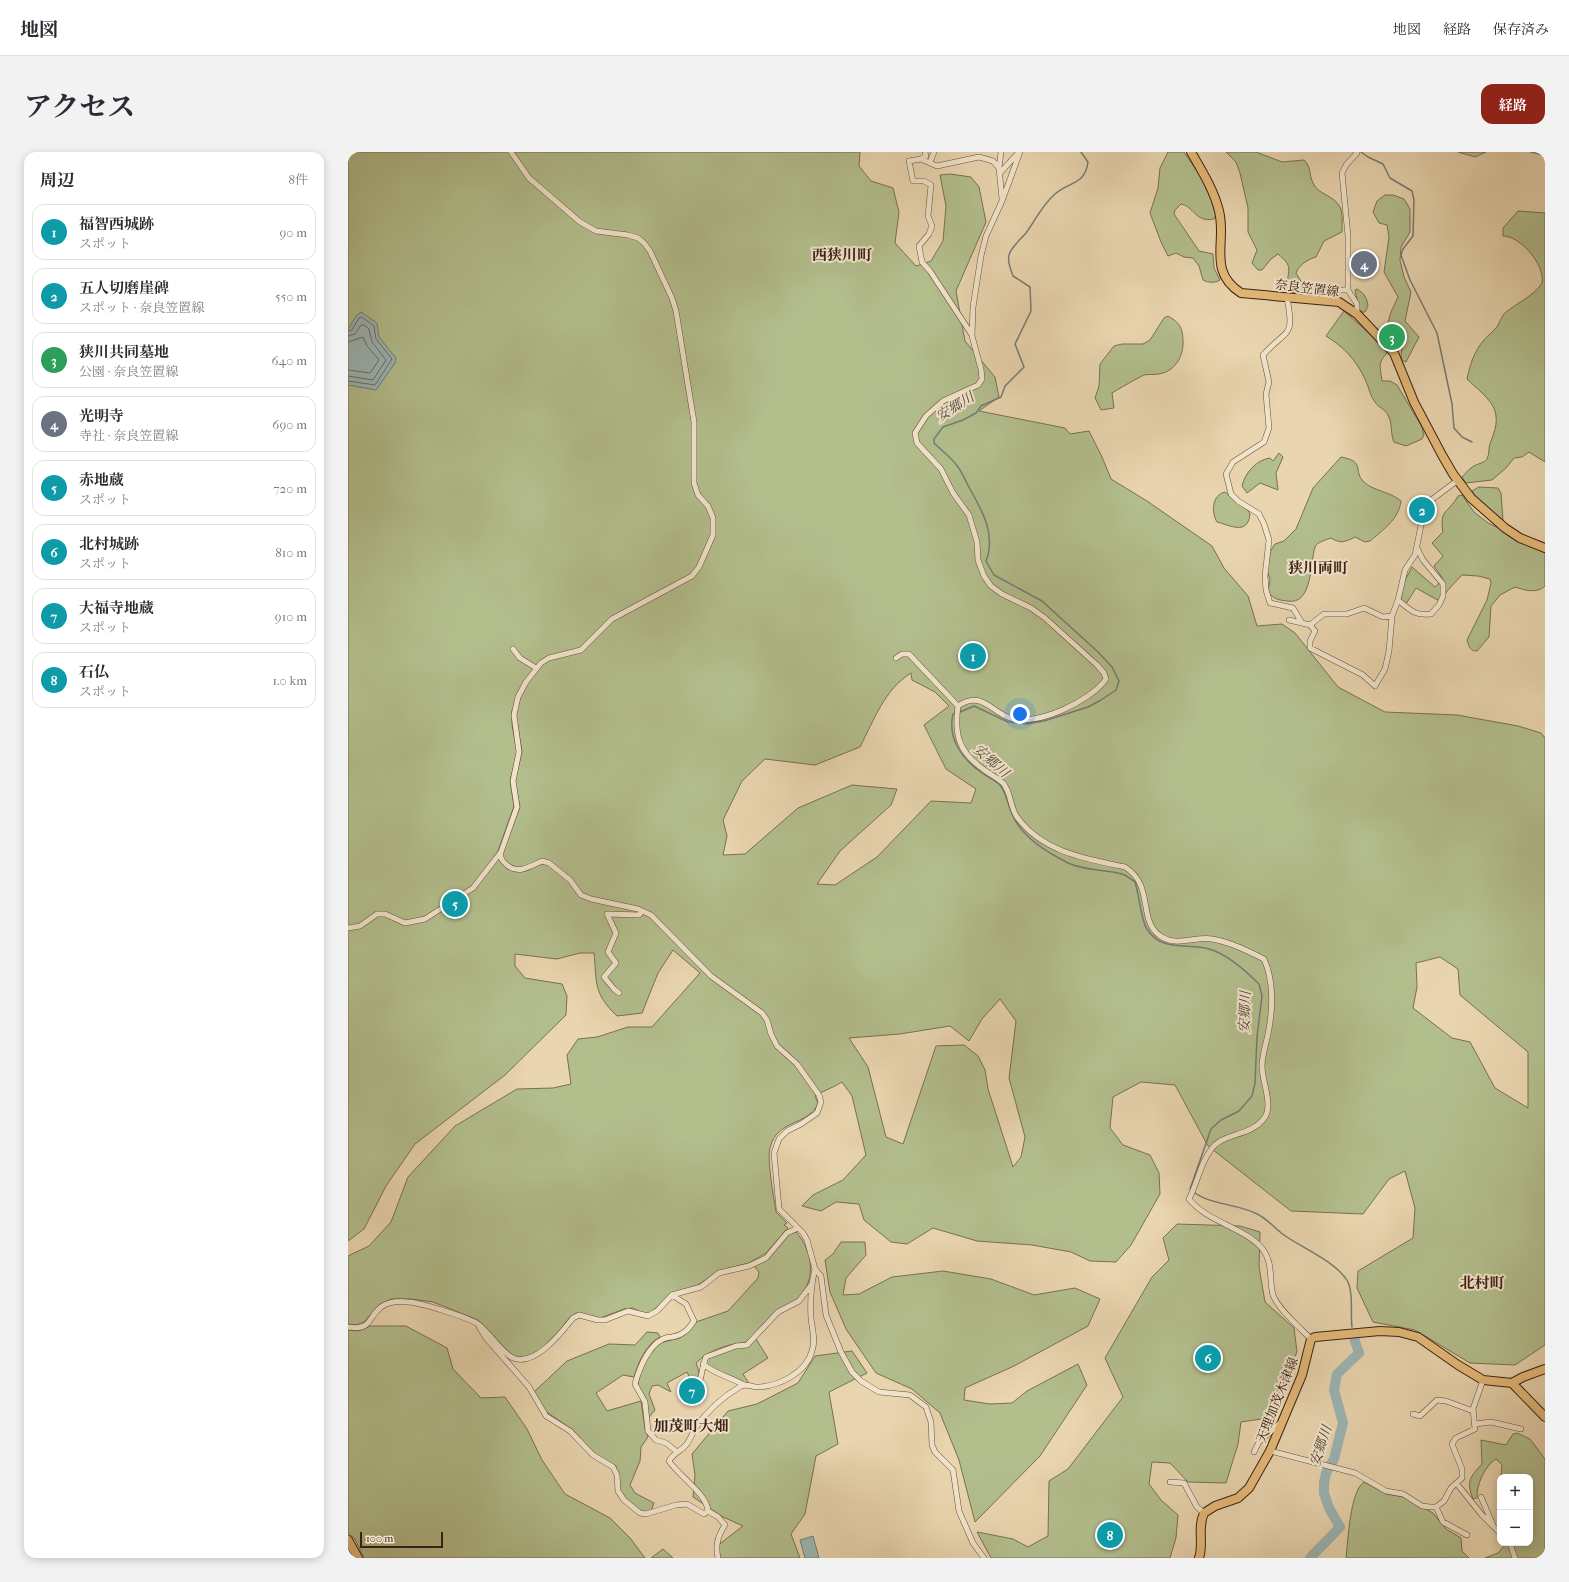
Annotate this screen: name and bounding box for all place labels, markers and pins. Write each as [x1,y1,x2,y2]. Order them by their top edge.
pin: 4 [1351,249,1377,279]
pin: 3 [1379,322,1405,352]
pin: 2 [1409,495,1435,525]
pin: 1 [960,641,986,671]
pin: 5 [442,889,468,919]
pin: 6 [1195,1343,1221,1373]
pin: 7 [679,1376,705,1406]
pin: 8 [1097,1520,1123,1550]

